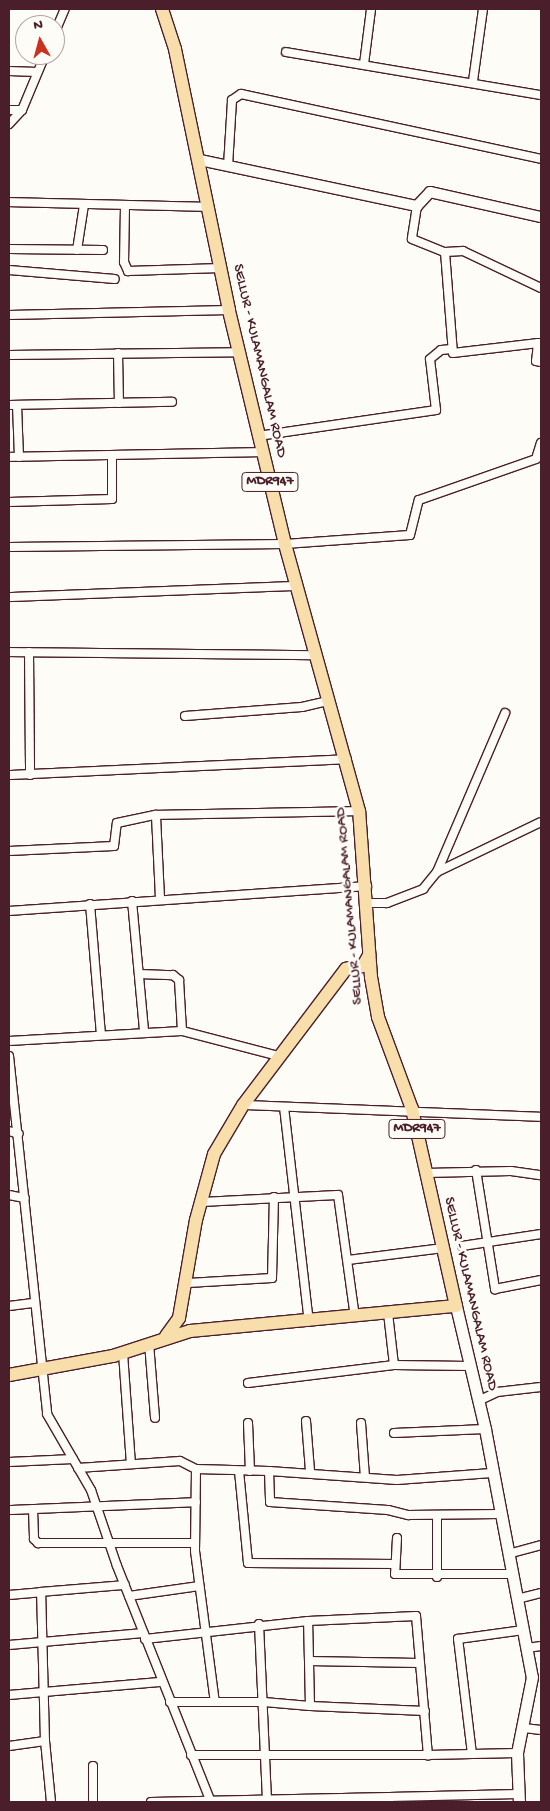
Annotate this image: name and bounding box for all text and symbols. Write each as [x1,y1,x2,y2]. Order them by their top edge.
north arrow [15,15,65,65]
text: N [33,17,44,35]
street label: SELLUR - KULAMANGALAM ROAD [228,262,290,460]
road number: MDR947 [241,471,299,494]
street label: SELLUR - KULAMANGALAM ROAD [332,807,368,1005]
road number: MDR947 [388,1118,446,1140]
street label: SELLUR - KULAMANGALAM ROAD [439,1195,501,1393]

